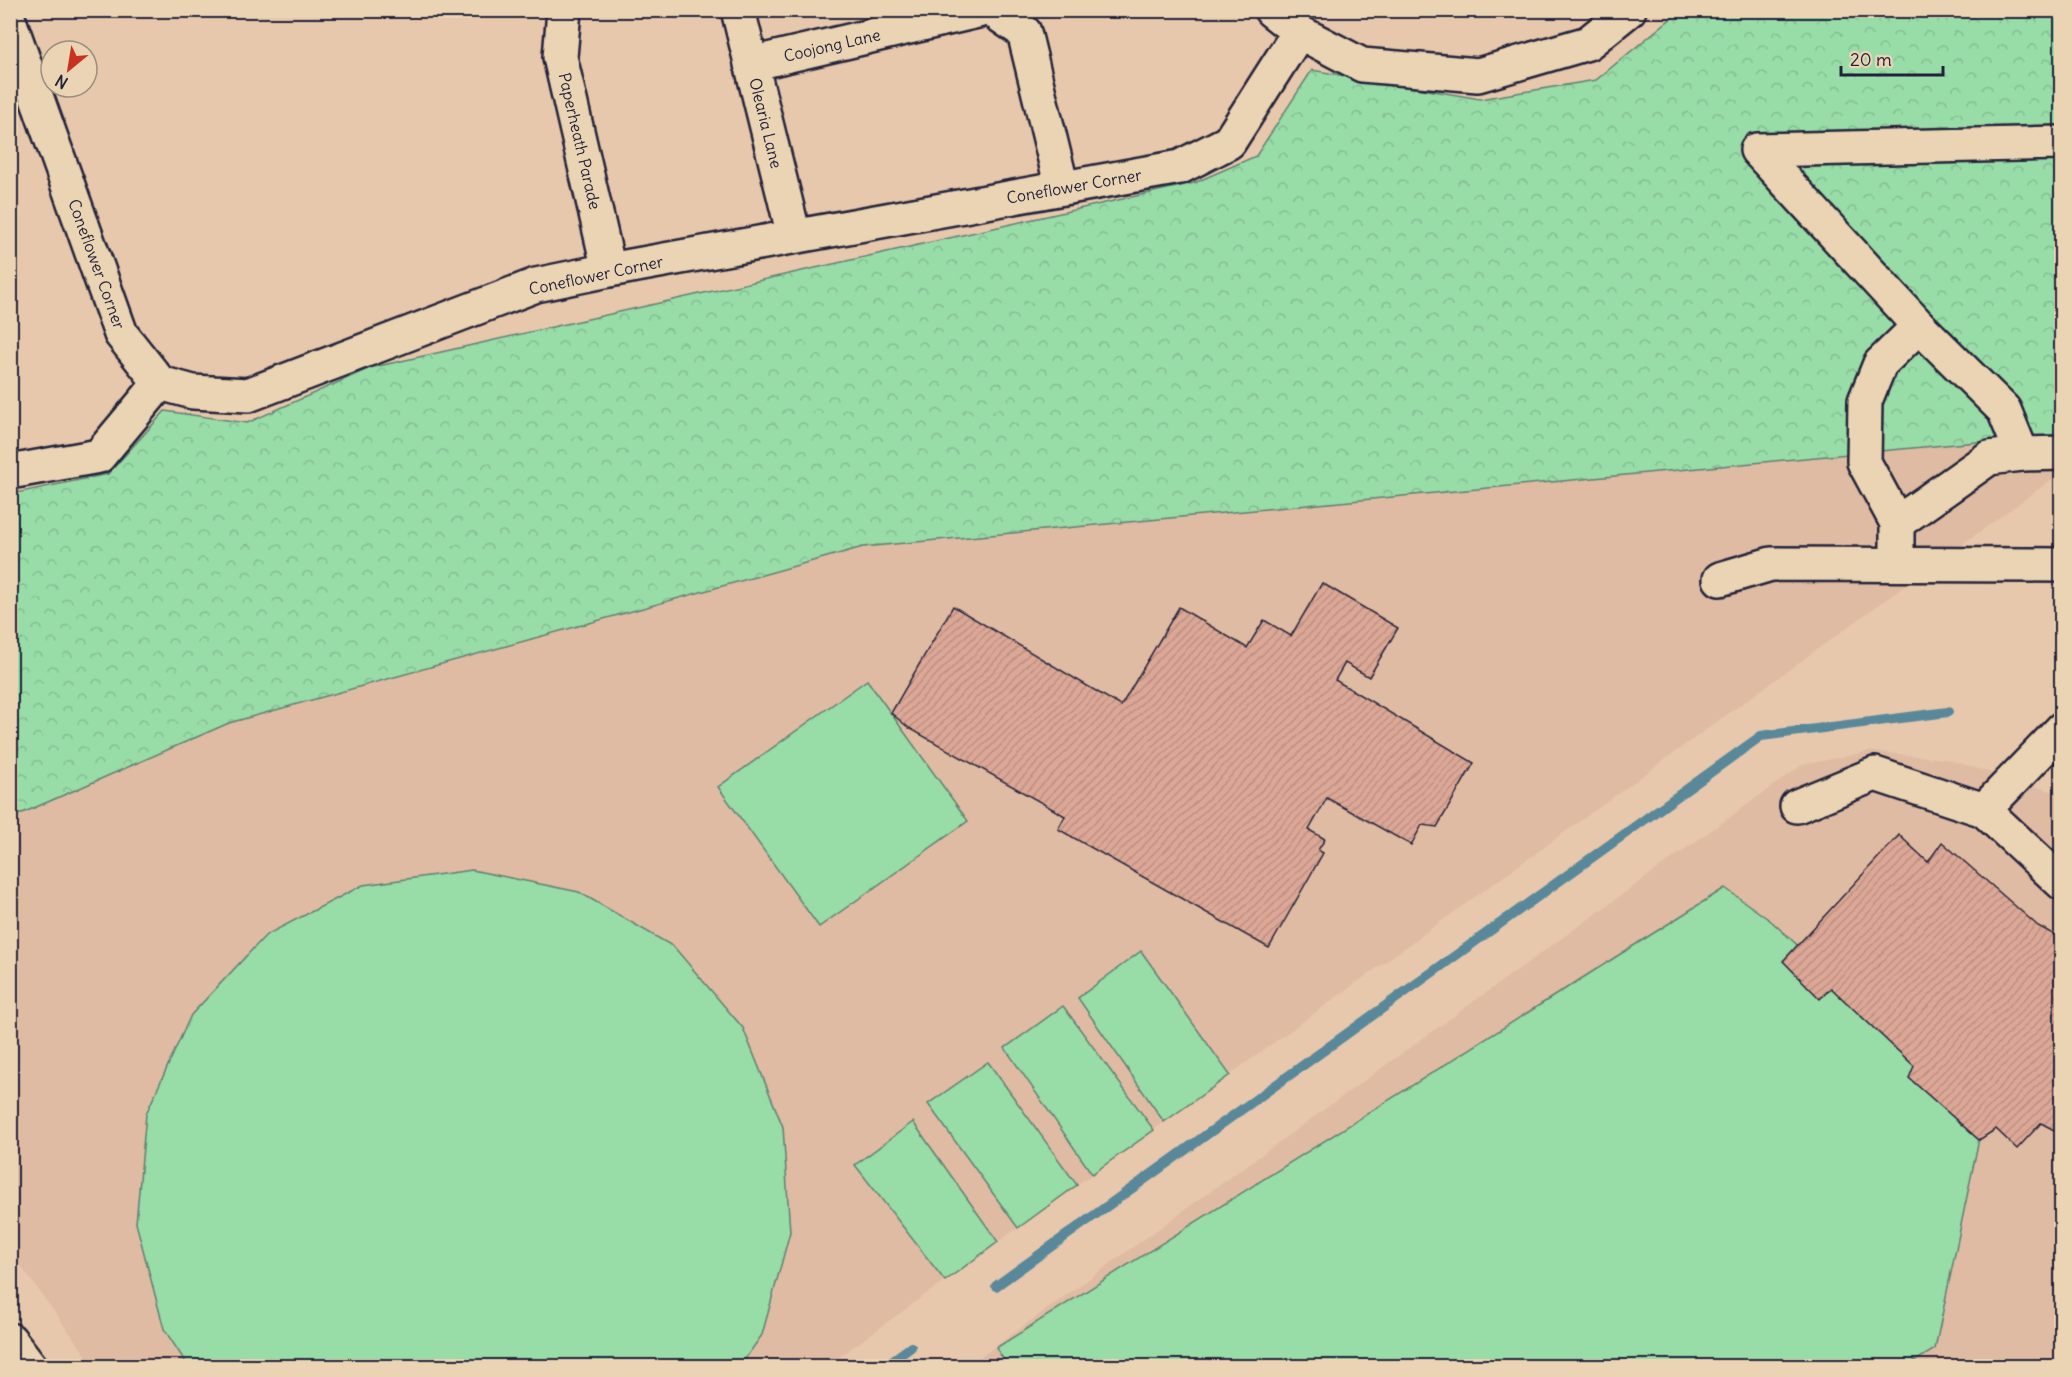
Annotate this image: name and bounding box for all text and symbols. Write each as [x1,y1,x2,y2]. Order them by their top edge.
street label: Coojong Lane [782,24,882,66]
north arrow [39,39,99,99]
scale bar [1841,39,1943,77]
text: 20 m [1850,48,1892,71]
text: N [52,71,71,93]
street label: Paperheath Parade [555,71,605,211]
street label: Olearia Lane [745,76,787,170]
street label: Coneflower Corner [1005,164,1144,208]
street label: Coneflower Corner [64,196,130,332]
street label: Coneflower Corner [527,251,665,299]

